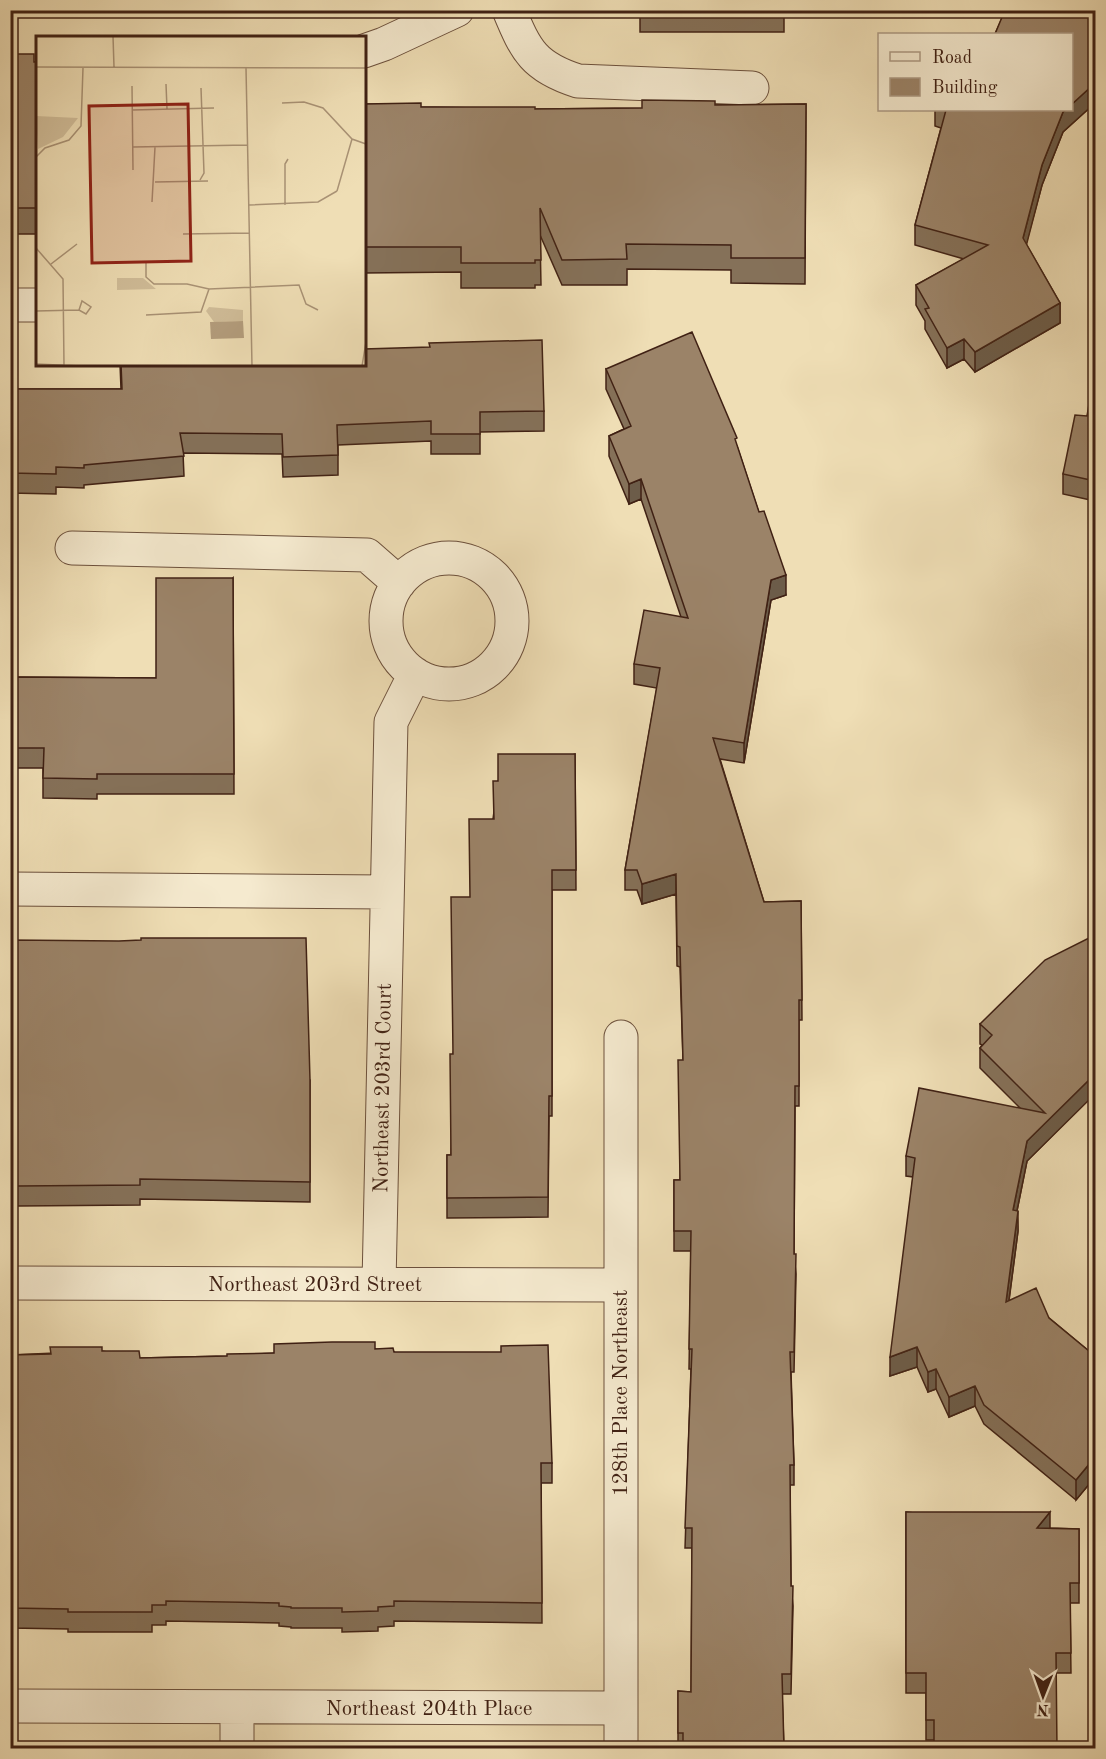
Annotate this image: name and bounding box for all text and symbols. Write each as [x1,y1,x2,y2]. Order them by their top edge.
legend [878,33,1073,111]
inset map [36,36,366,366]
text: Road [932,49,972,67]
text: Building [932,79,998,97]
street label: Northeast 203rd Court [371,983,396,1193]
street label: Northeast 203rd Street [208,1275,422,1296]
street label: 128th Place Northeast [611,1290,632,1496]
north arrow [1013,1666,1073,1726]
street label: Northeast 204th Place [326,1699,532,1720]
text: N [1036,1701,1049,1717]

